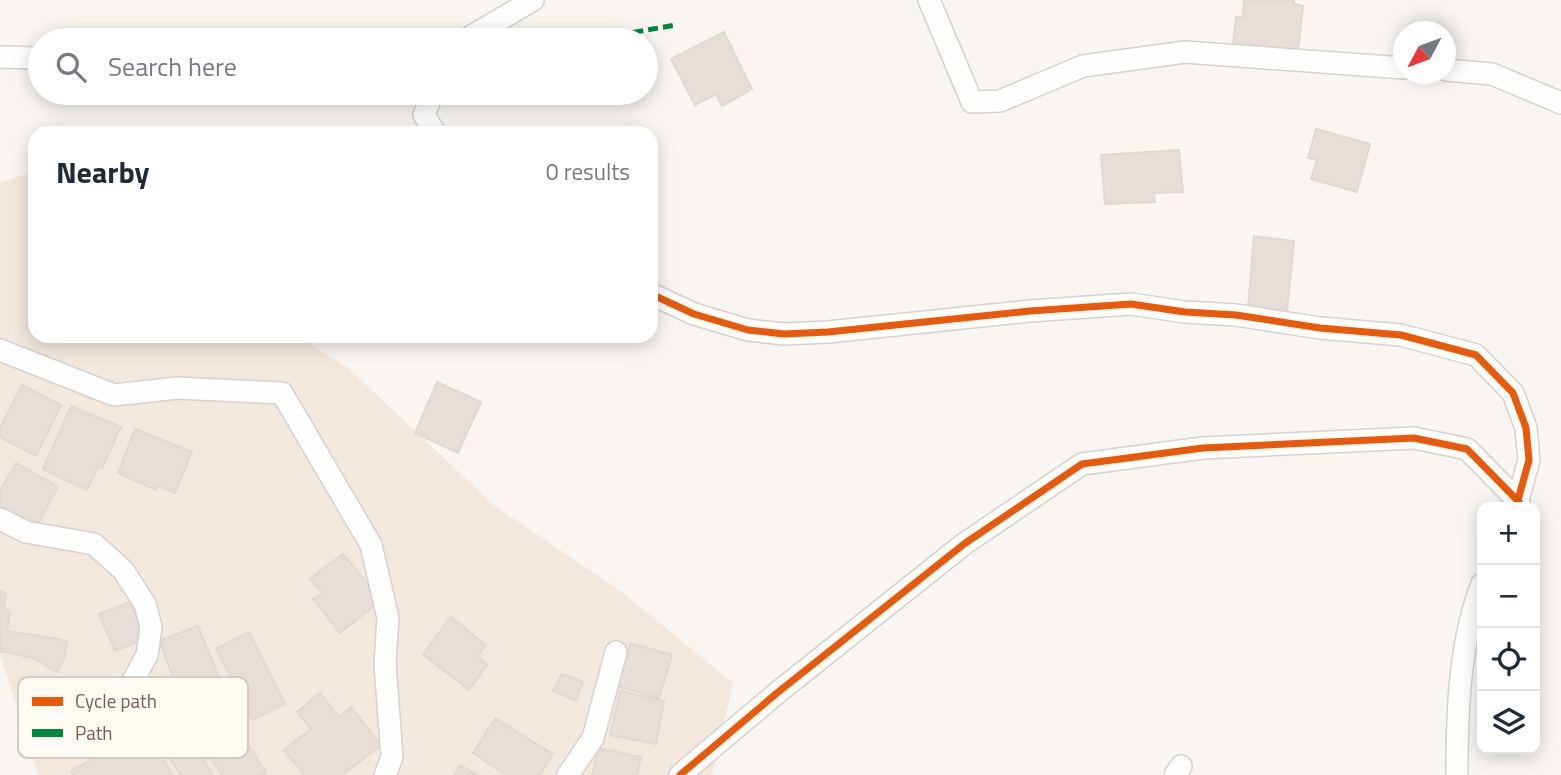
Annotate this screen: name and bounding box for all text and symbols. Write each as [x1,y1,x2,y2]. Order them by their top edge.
north arrow [1393,21,1456,84]
search box [28,28,658,105]
text: Search here [108,47,237,86]
icon: search [52,48,90,86]
text: Nearby [56,149,149,195]
text: 0 results [546,154,630,189]
map controls [1477,502,1540,754]
button: + [1477,502,1540,565]
button: − [1477,565,1540,628]
button: locate [1477,628,1540,691]
legend [18,677,248,758]
text: Cycle path [75,686,157,715]
button: layers [1477,691,1540,754]
text: Path [75,718,113,747]

